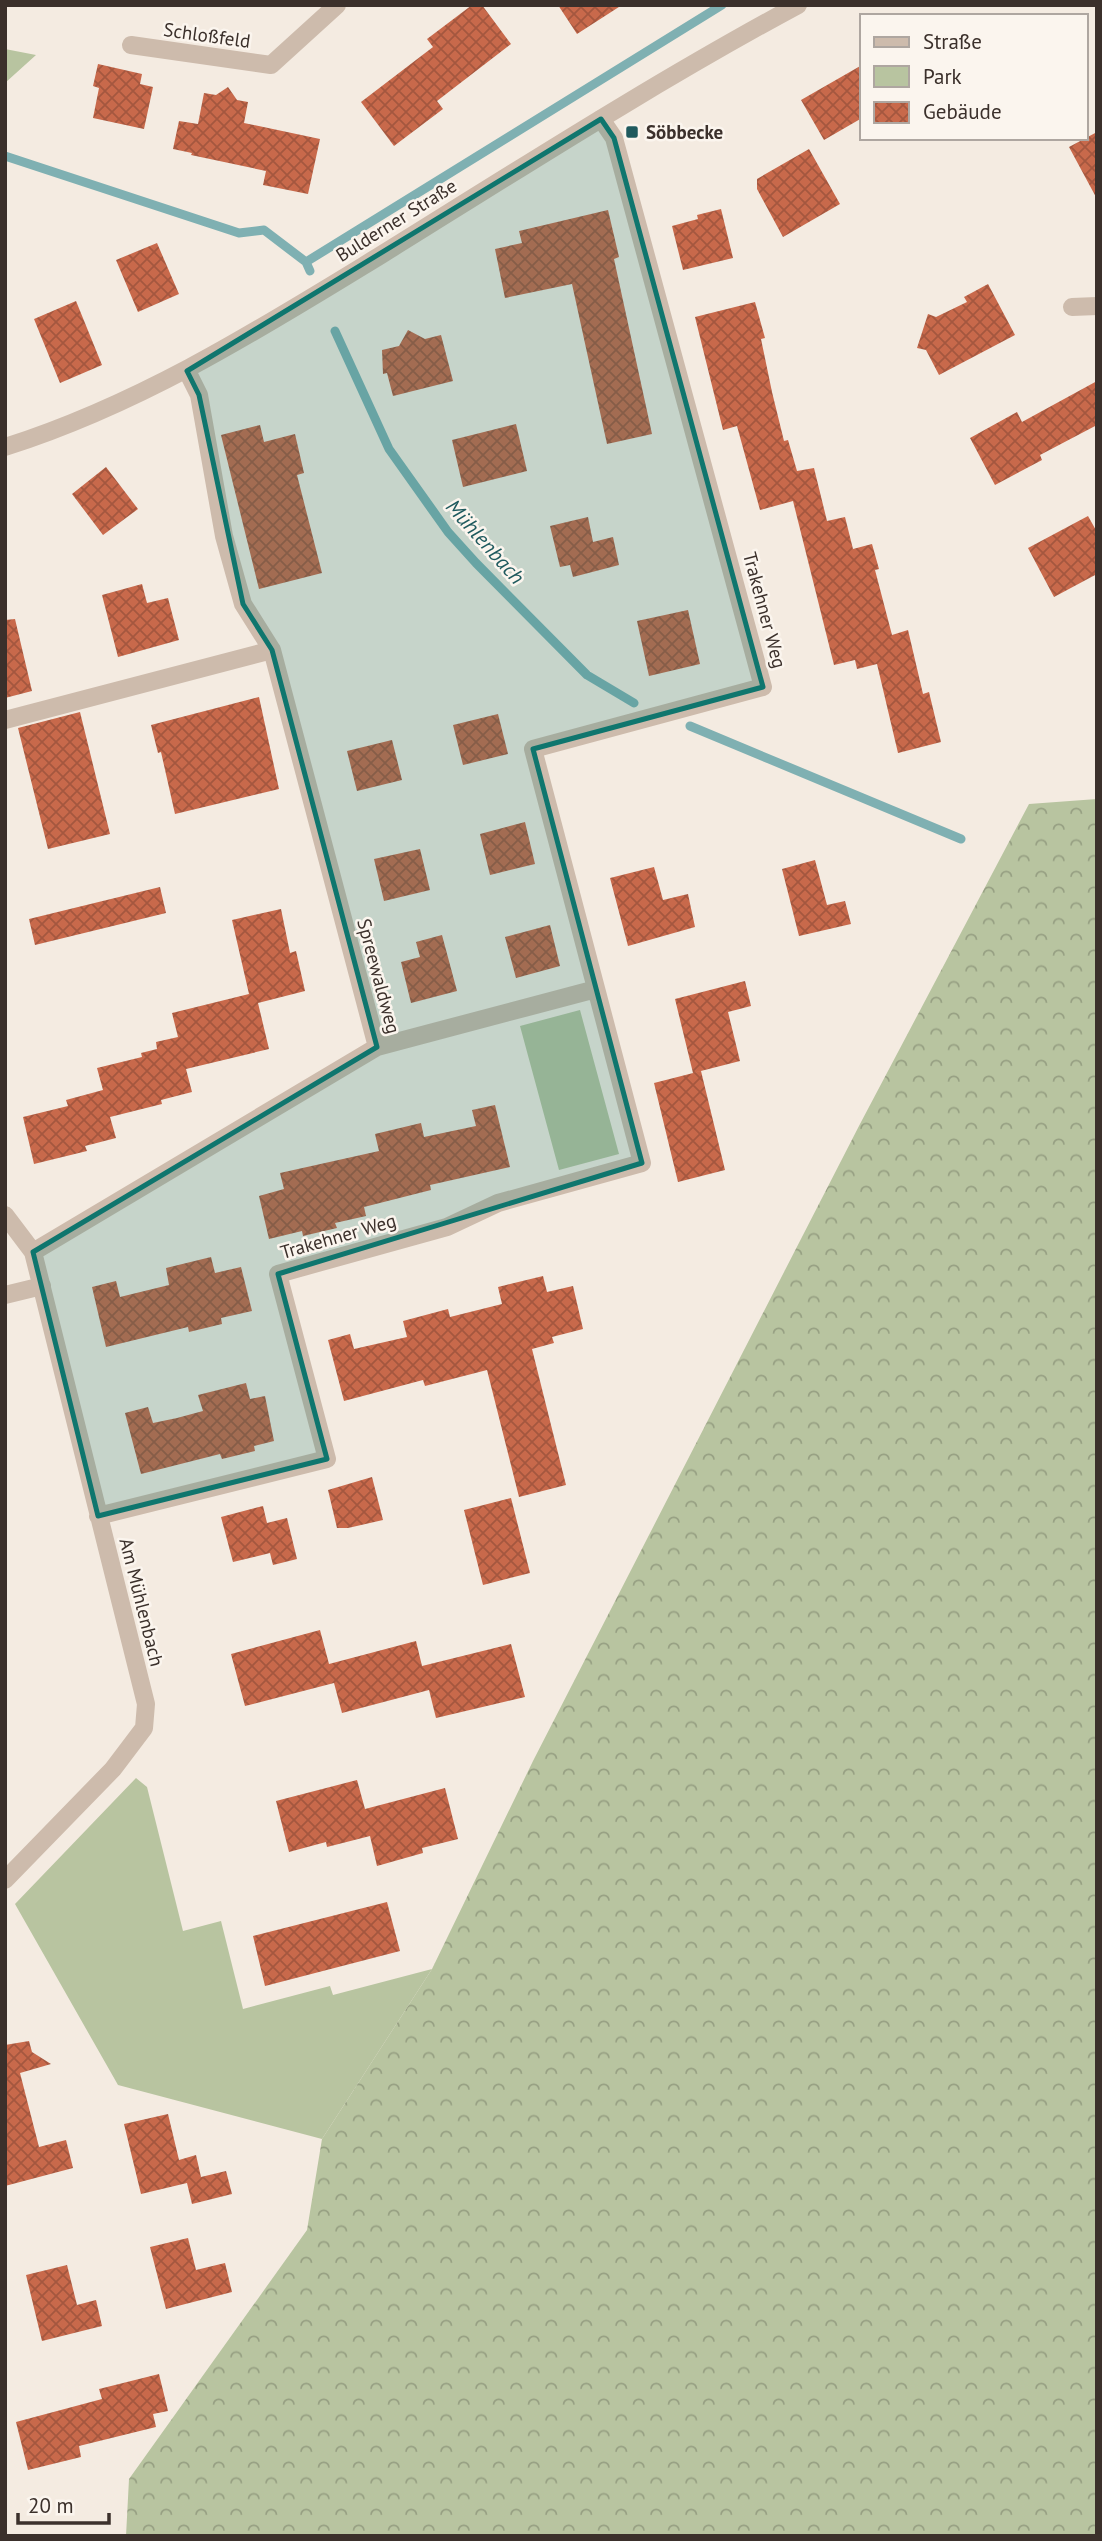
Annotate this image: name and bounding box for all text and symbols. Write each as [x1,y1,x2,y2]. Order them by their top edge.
legend [860,14,1088,140]
street label: Schloßfeld [162,17,252,53]
text: Straße [923,28,982,55]
text: Park [923,63,962,90]
text: Gebäude [923,98,1002,125]
place label: Söbbecke [646,120,723,144]
marker: Söbbecke [624,124,640,140]
street label: Bulderner Straße [331,173,461,267]
water label: Mühlenbach [440,494,531,590]
street label: Trakehner Weg [738,549,792,671]
street label: Spreewaldweg [352,916,406,1036]
street label: Trakehner Weg [277,1208,399,1264]
street label: Am Mühlenbach [114,1535,170,1669]
scale bar [18,2482,108,2526]
text: 20 m [28,2492,74,2519]

